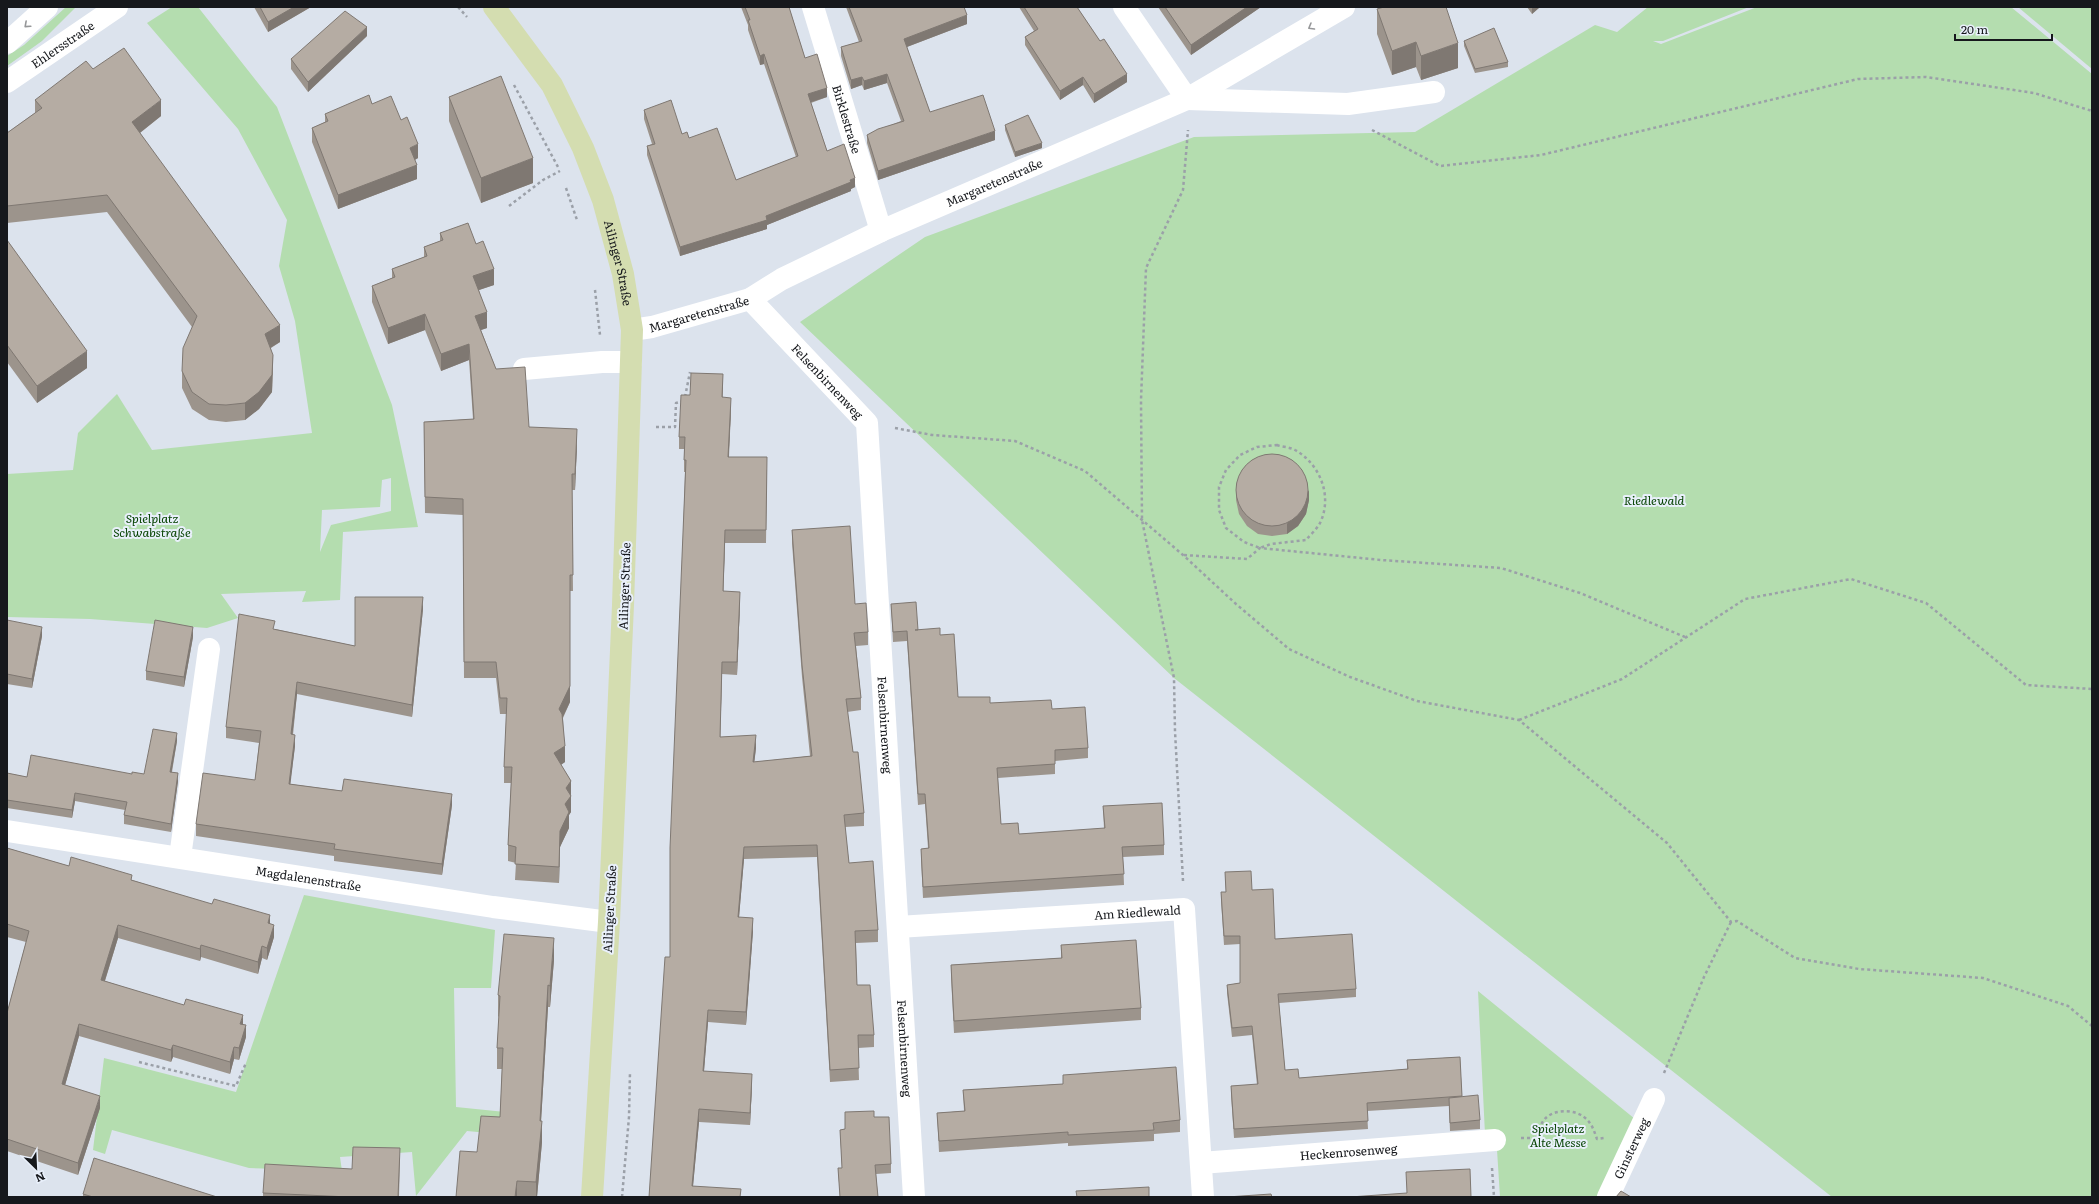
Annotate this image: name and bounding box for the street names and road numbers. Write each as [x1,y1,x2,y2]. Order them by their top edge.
street label: Ehlersstraße [27,16,98,72]
street label: Birklestraße [828,82,866,156]
street label: Margaretenstraße [943,153,1045,211]
street label: Ailinger Straße [600,218,637,307]
street label: Margaretenstraße [647,291,751,336]
street label: Felsenbirnenweg [787,339,868,423]
street label: Ailinger Straße [613,542,635,630]
street label: Felsenbirnenweg [873,676,897,775]
street label: Magdalenenstraße [254,861,363,895]
street label: Ailinger Straße [598,865,620,953]
street label: Am Riedlewald [1094,900,1182,924]
street label: Felsenbirnenweg [893,999,917,1098]
street label: Ginsterweg [1609,1114,1653,1182]
street label: Heckenrosenweg [1299,1139,1398,1164]

